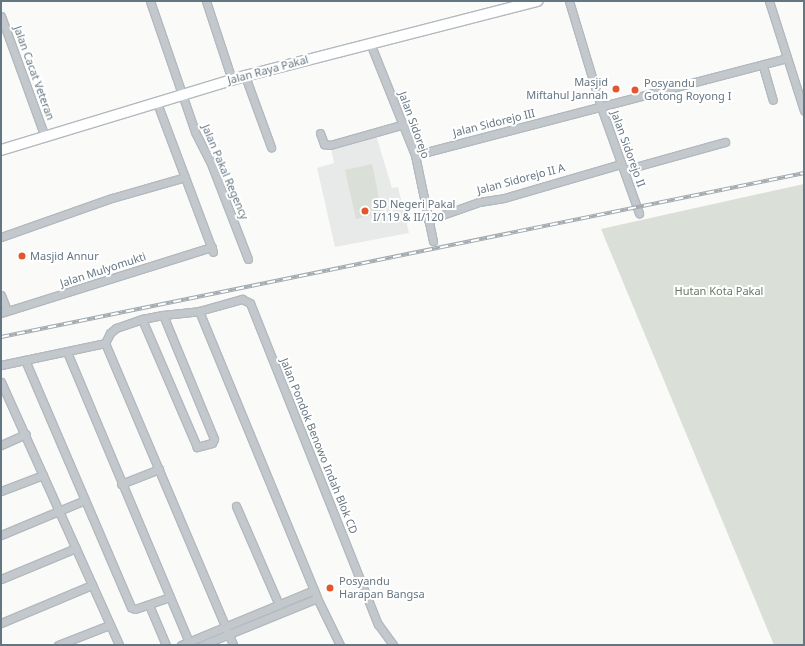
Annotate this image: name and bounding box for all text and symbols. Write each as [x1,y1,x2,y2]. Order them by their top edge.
street label: Jalan Cacat Veteran [11,24,57,122]
street label: Jalan Raya Pakal [226,53,310,87]
place label: Masjid Miftahul Jannah [526,76,608,102]
place label: Posyandu Gotong Royong I [644,77,731,103]
marker: Masjid Miftahul Jannah [611,84,621,94]
marker: Posyandu Gotong Royong I [629,84,641,96]
street label: Jalan Sidorejo [396,90,432,160]
street label: Jalan Sidorejo III [452,106,536,140]
street label: Jalan Sidorejo II [608,109,648,189]
street label: Jalan Pakal Regency [199,122,251,222]
street label: Jalan Sidorejo II A [476,161,566,197]
place label: SD Negeri Pakal I/119 & II/120 [373,198,455,224]
marker: SD Negeri Pakal I/119 & II/120 [360,206,370,216]
place label: Masjid Annur [30,249,99,263]
street label: Jalan Mulyomukti [58,250,148,290]
marker: Masjid Annur [17,251,27,261]
park label: Hutan Kota Pakal [675,284,763,298]
street label: Jalan Pondok Benowo Indah Blok CD [278,356,360,536]
place label: Posyandu Harapan Bangsa [339,575,425,601]
marker: Posyandu Harapan Bangsa [324,582,336,594]

